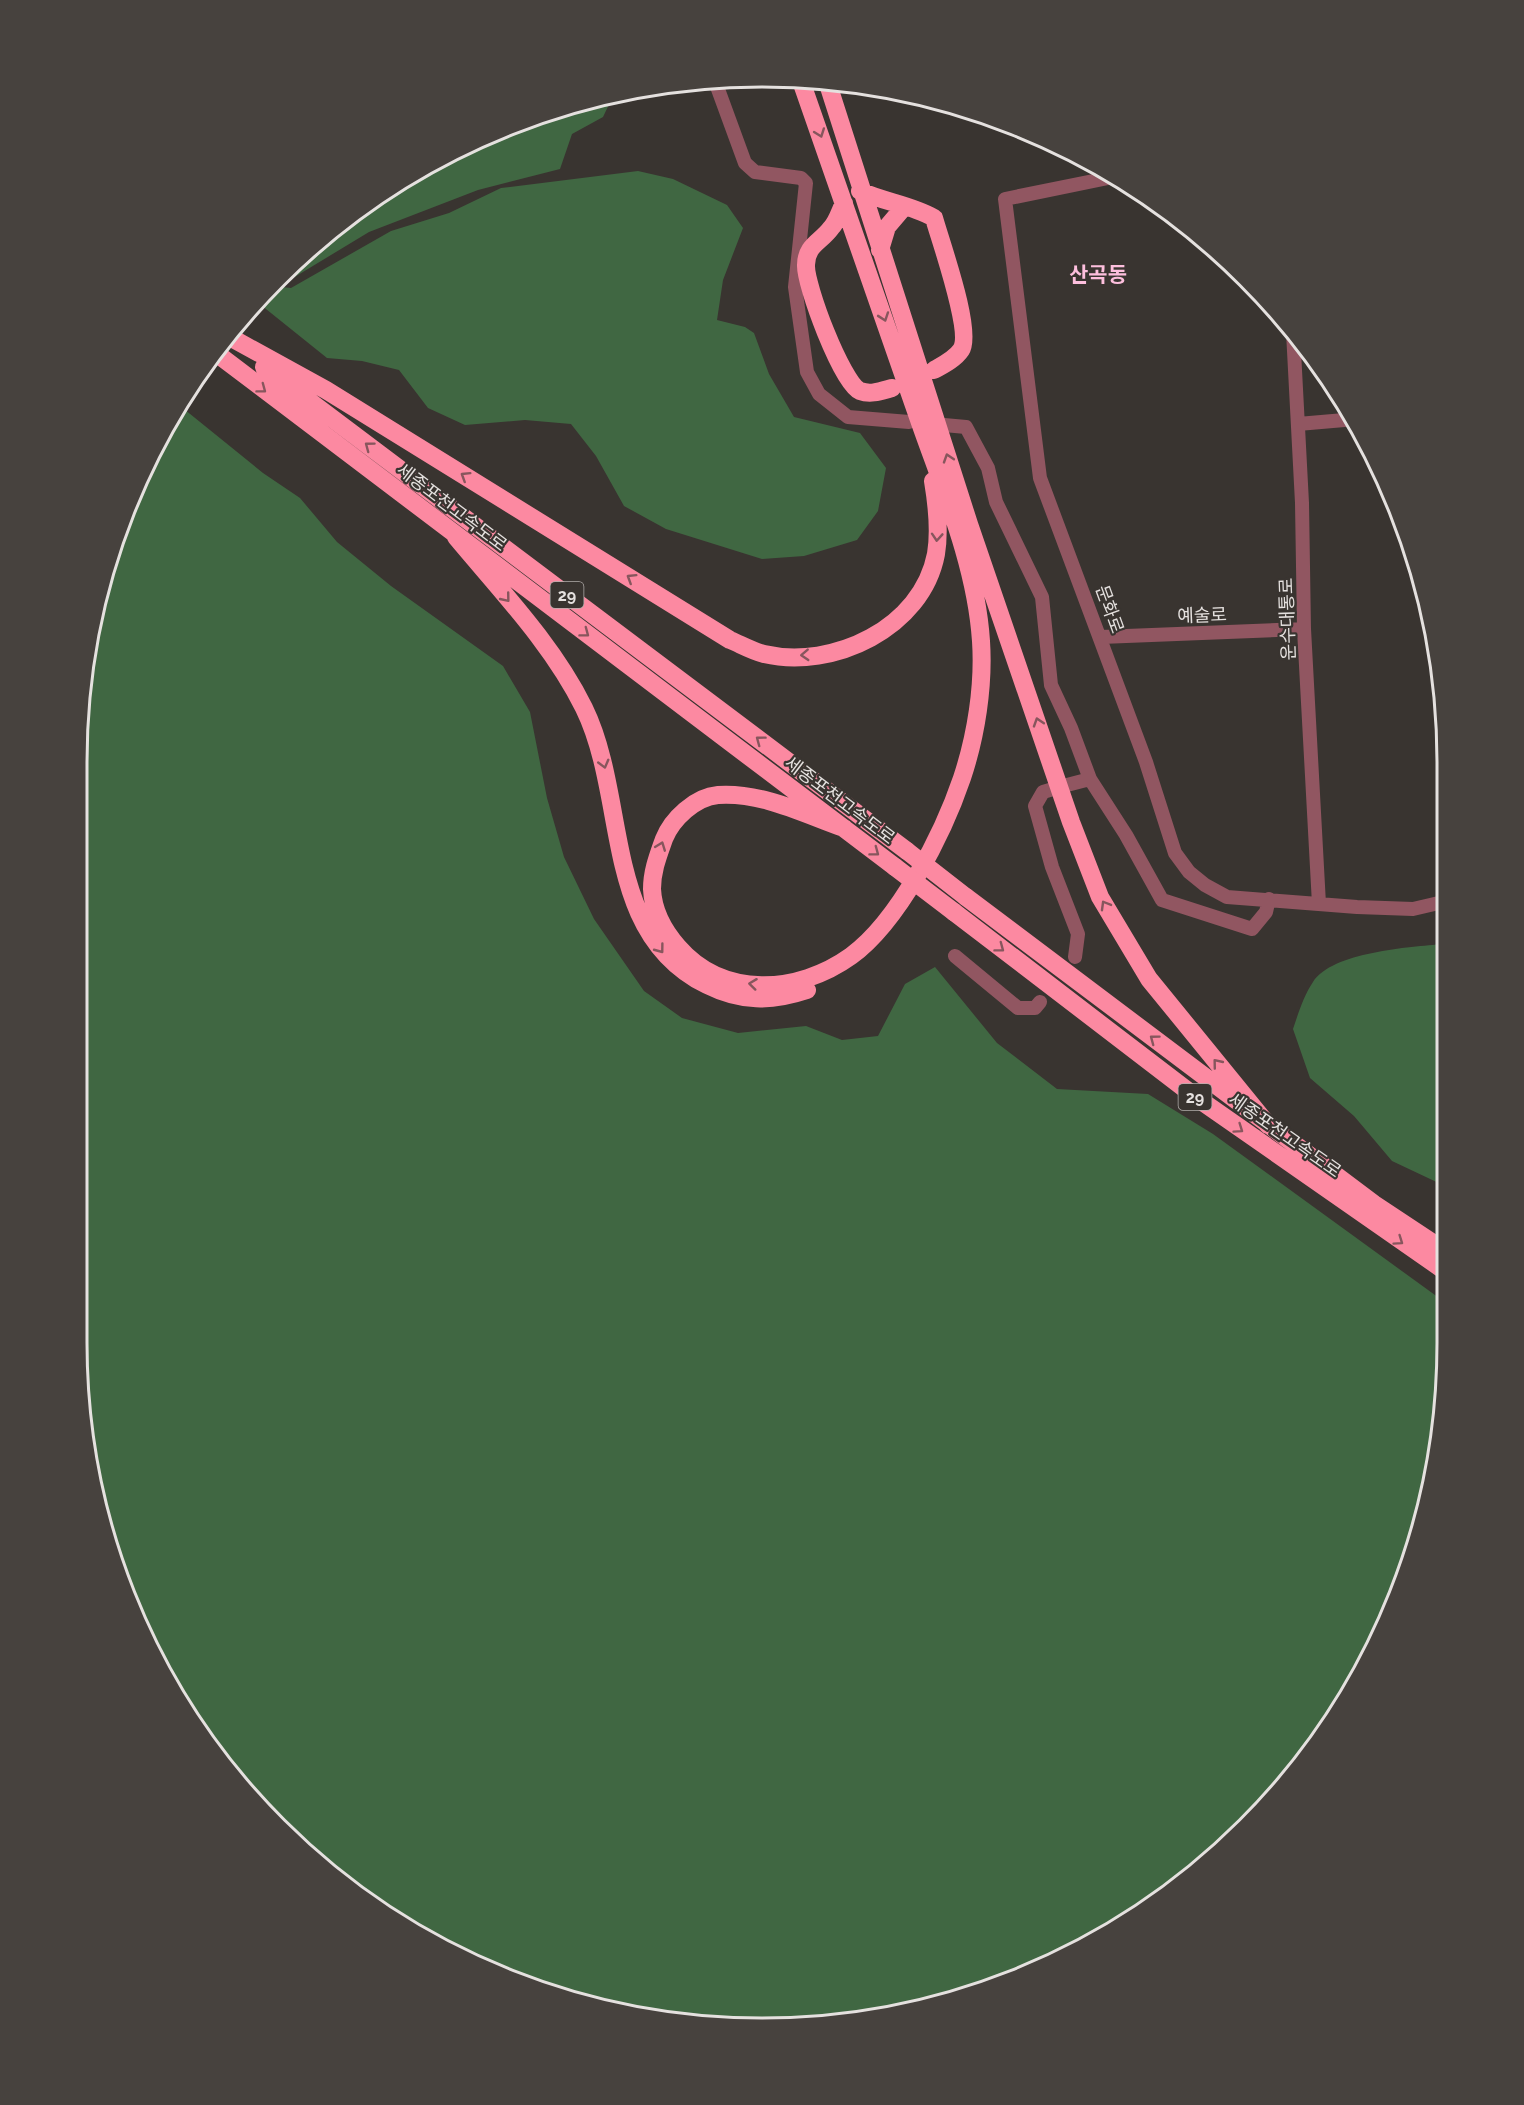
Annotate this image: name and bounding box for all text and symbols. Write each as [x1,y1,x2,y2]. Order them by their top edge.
one-way arrow [812,127,825,138]
district label: 산곡동 [1069,262,1127,287]
one-way arrow [877,311,890,322]
one-way arrow [256,381,267,392]
one-way arrow [365,442,376,453]
one-way arrow [943,453,955,464]
street label: 세종포천고속도로 [393,459,511,555]
one-way arrow [461,471,471,483]
one-way arrow [931,533,944,542]
one-way arrow [627,574,638,585]
street label: 운수대통로 [1275,577,1299,661]
road number: 29 [550,582,584,608]
street label: 문화로 [1092,582,1128,636]
one-way arrow [499,592,510,603]
street label: 예술로 [1177,604,1227,626]
one-way arrow [578,626,589,637]
one-way arrow [800,649,809,662]
one-way arrow [1033,717,1046,728]
one-way arrow [756,737,767,748]
street label: 세종포천고속도로 [781,752,899,848]
one-way arrow [597,759,610,769]
one-way arrow [654,842,667,852]
one-way arrow [868,844,879,855]
one-way arrow [1100,901,1112,911]
one-way arrow [993,940,1004,951]
one-way arrow [653,942,664,953]
one-way arrow [748,979,757,991]
one-way arrow [1150,1035,1161,1046]
one-way arrow [1214,1059,1225,1070]
road number: 29 [1178,1084,1212,1110]
street label: 세종포천고속도로 [1225,1088,1345,1182]
one-way arrow [1233,1122,1244,1133]
one-way arrow [1392,1234,1403,1245]

